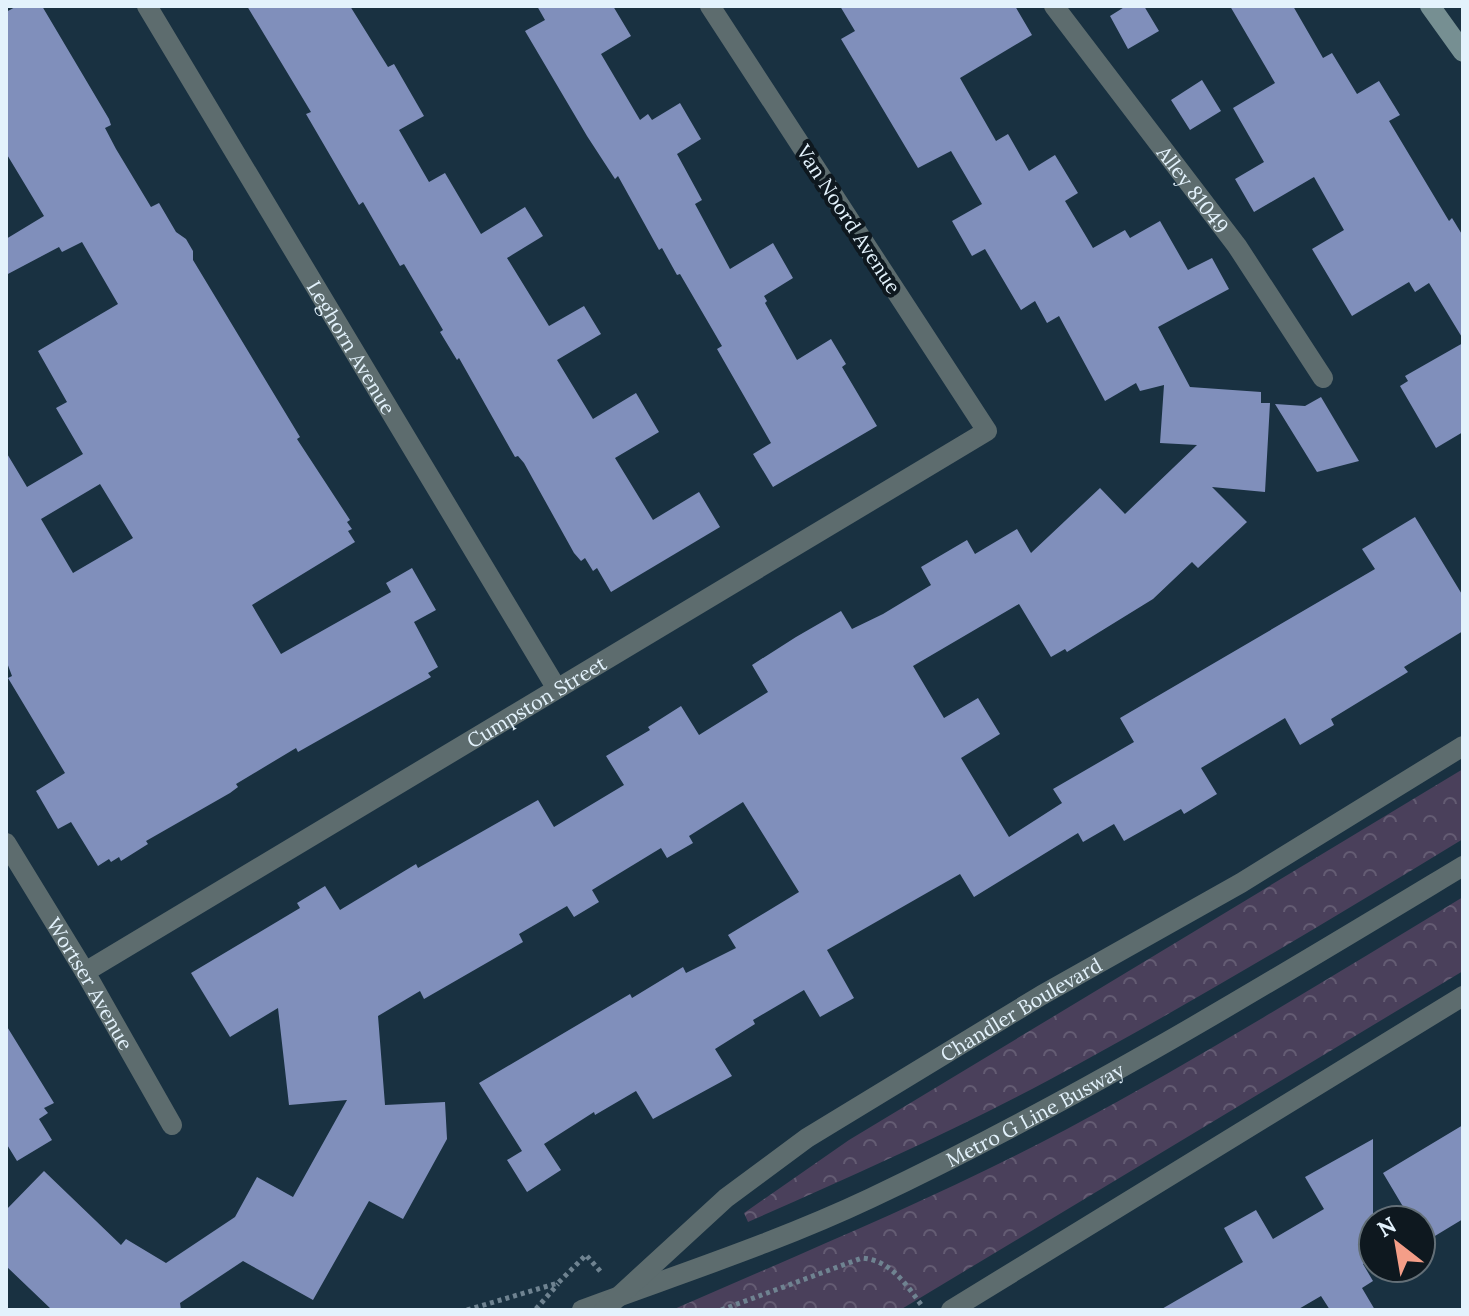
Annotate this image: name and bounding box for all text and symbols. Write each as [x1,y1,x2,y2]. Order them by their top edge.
street label: Van Noord Avenue [791,139,907,298]
street label: Alley 81049 [1152,139,1235,238]
street label: Leghorn Avenue [302,276,402,419]
street label: Cumpston Street [462,650,611,753]
street label: Wortser Avenue [42,913,139,1054]
street label: Chandler Boulevard [935,952,1106,1067]
street label: Metro G Line Busway [942,1056,1129,1172]
north arrow [1357,1204,1437,1284]
text: N [1372,1210,1401,1243]

